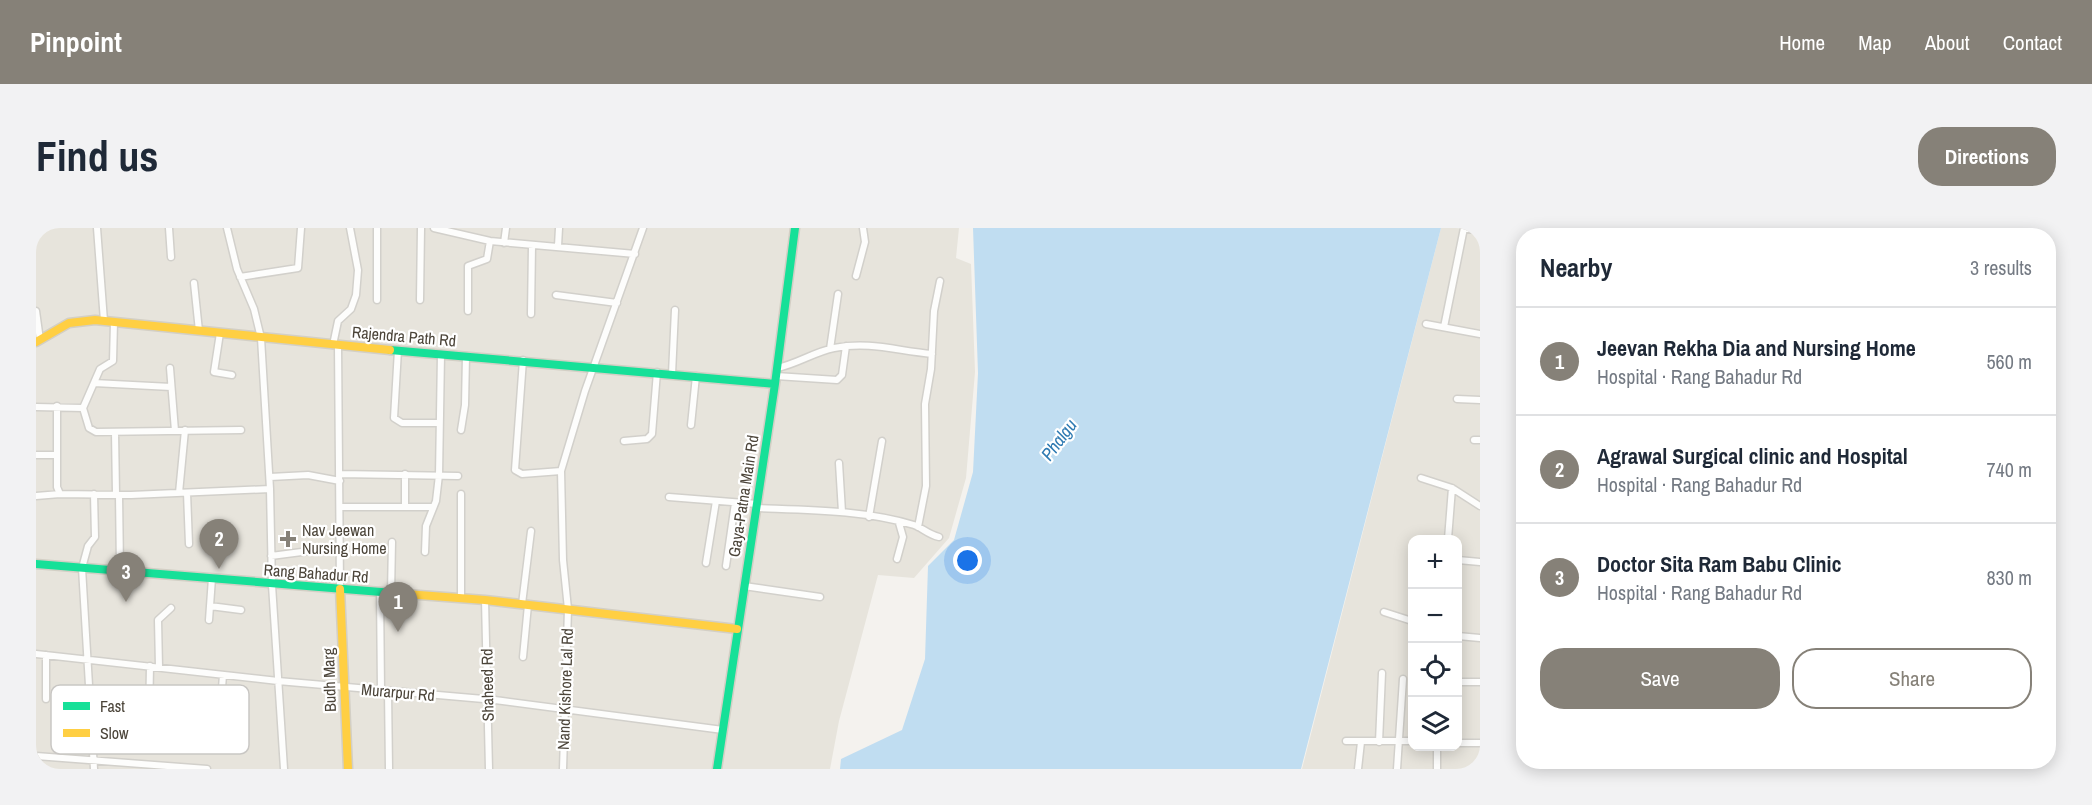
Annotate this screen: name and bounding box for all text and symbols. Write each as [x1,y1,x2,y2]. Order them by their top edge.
text: Pinpoint [30,23,122,61]
text: Home [1779,28,1825,57]
text: Map [1858,28,1892,57]
text: About [1925,28,1970,57]
text: Contact [2003,28,2062,57]
button: Directions [1918,127,2056,186]
text: Find us [36,128,158,184]
text: Nearby [1540,250,1612,285]
text: 3 results [1970,254,2032,281]
street label: Rajendra Path Rd [351,320,457,352]
text: Jeevan Rekha Dia and Nursing Home [1597,333,1916,363]
text: 1 [1555,348,1564,375]
text: 560 m [1986,348,2032,375]
text: Hospital · Rang Bahadur Rd [1597,363,1802,390]
water label: Phalgu [1035,414,1082,466]
street label: Gaya-Patna Main Rd [722,433,764,559]
text: Agrawal Surgical clinic and Hospital [1597,441,1908,471]
text: 2 [1555,456,1564,483]
text: 740 m [1986,456,2032,483]
text: Hospital · Rang Bahadur Rd [1597,471,1802,498]
place label: Nav Jeewan Nursing Home [302,519,387,559]
pin: 2 [200,520,238,569]
marker: Nav Jeewan Nursing Home [279,530,297,548]
map controls [1408,535,1462,751]
button: + [1408,535,1462,589]
your location [953,546,982,575]
text: Doctor Sita Ram Babu Clinic [1597,549,1842,579]
pin: 3 [106,552,146,602]
street label: Rang Bahadur Rd [263,558,369,588]
text: 3 [1555,564,1564,591]
text: 830 m [1986,564,2032,591]
text: Hospital · Rang Bahadur Rd [1597,579,1802,606]
pin: 1 [378,582,418,632]
button: − [1408,589,1462,643]
street label: Nand Kishore Lal Rd [552,628,578,750]
button: locate [1408,643,1462,697]
street label: Budh Marg [317,647,341,712]
street label: Shaheed Rd [475,648,499,722]
button: Save [1540,648,1780,709]
button: Share [1792,648,2032,709]
street label: Murarpur Rd [360,678,436,706]
legend [51,685,249,754]
text: Fast [100,695,125,717]
button: layers [1408,697,1462,751]
text: Slow [100,722,129,744]

